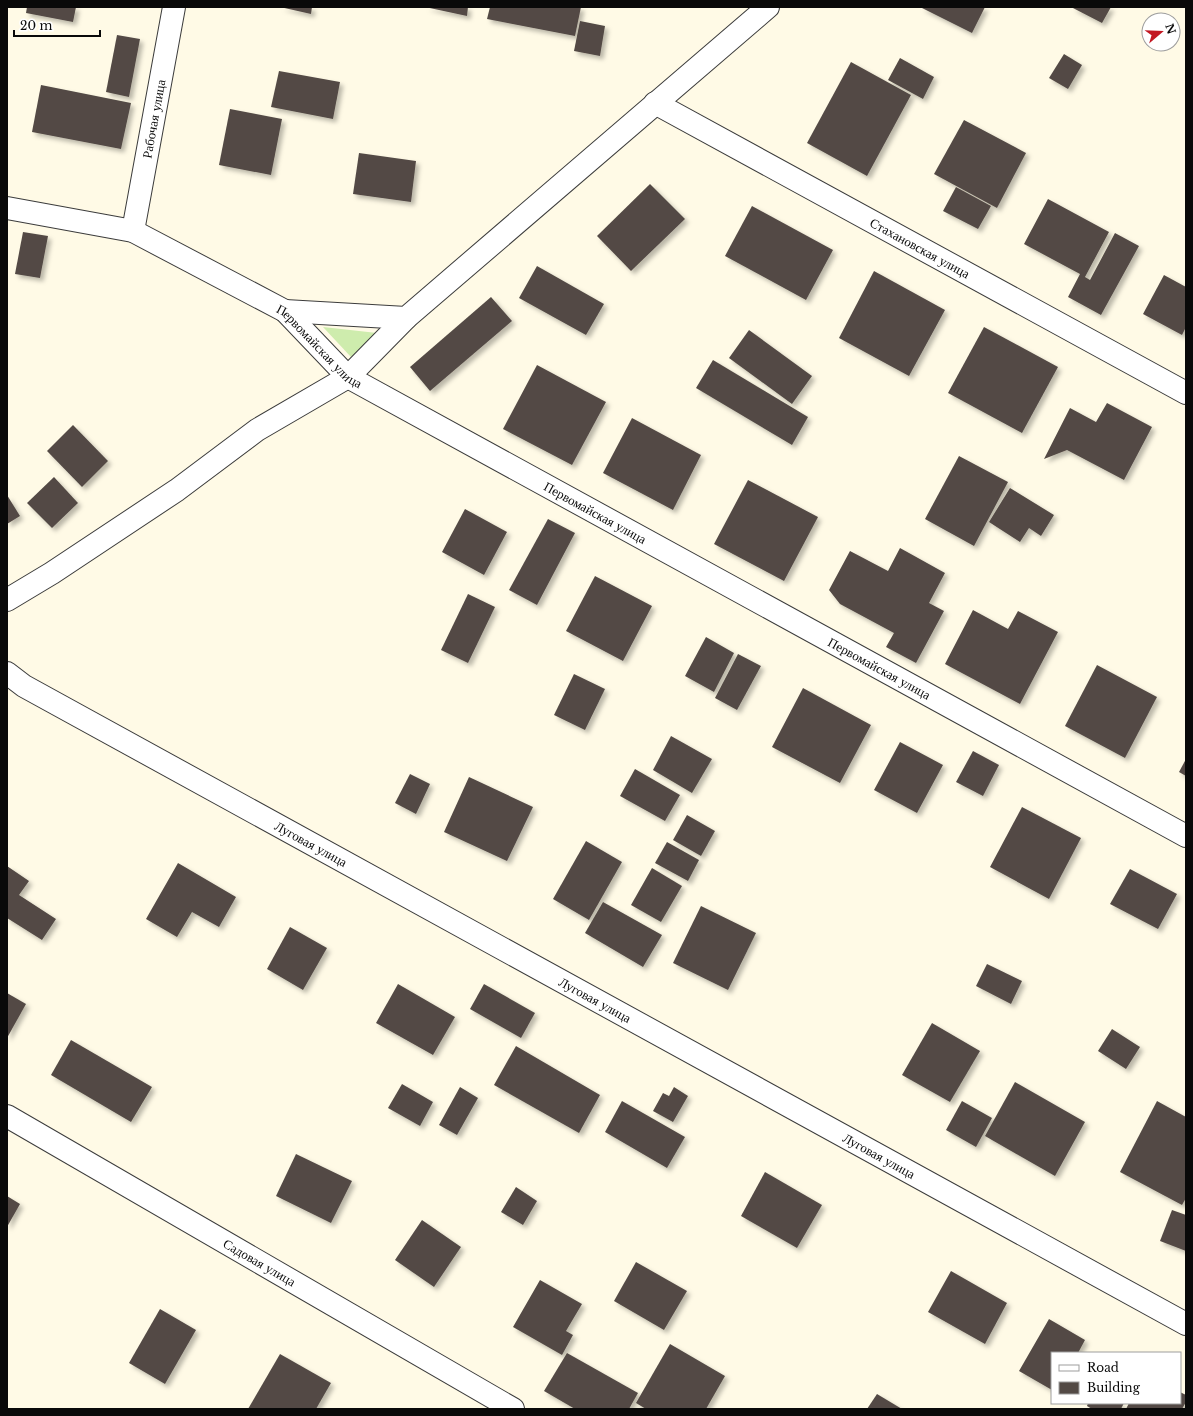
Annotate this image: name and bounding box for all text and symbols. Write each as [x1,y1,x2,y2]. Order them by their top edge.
scale bar [14,12,100,38]
north arrow [1141,12,1181,52]
text: 20 m [20,18,52,33]
text: N [1162,22,1179,37]
street label: Рабочая улица [138,78,170,160]
street label: Стахановская улица [867,214,973,282]
street label: Первомайская улица [274,300,365,392]
street label: Первомайская улица [541,478,649,548]
street label: Первомайская улица [825,634,934,704]
street label: Луговая улица [272,817,350,871]
street label: Луговая улица [556,973,634,1027]
street label: Луговая улица [840,1129,918,1183]
street label: Садовая улица [220,1235,299,1291]
legend [1051,1352,1181,1404]
text: Road [1087,1360,1119,1375]
text: Building [1087,1380,1141,1395]

